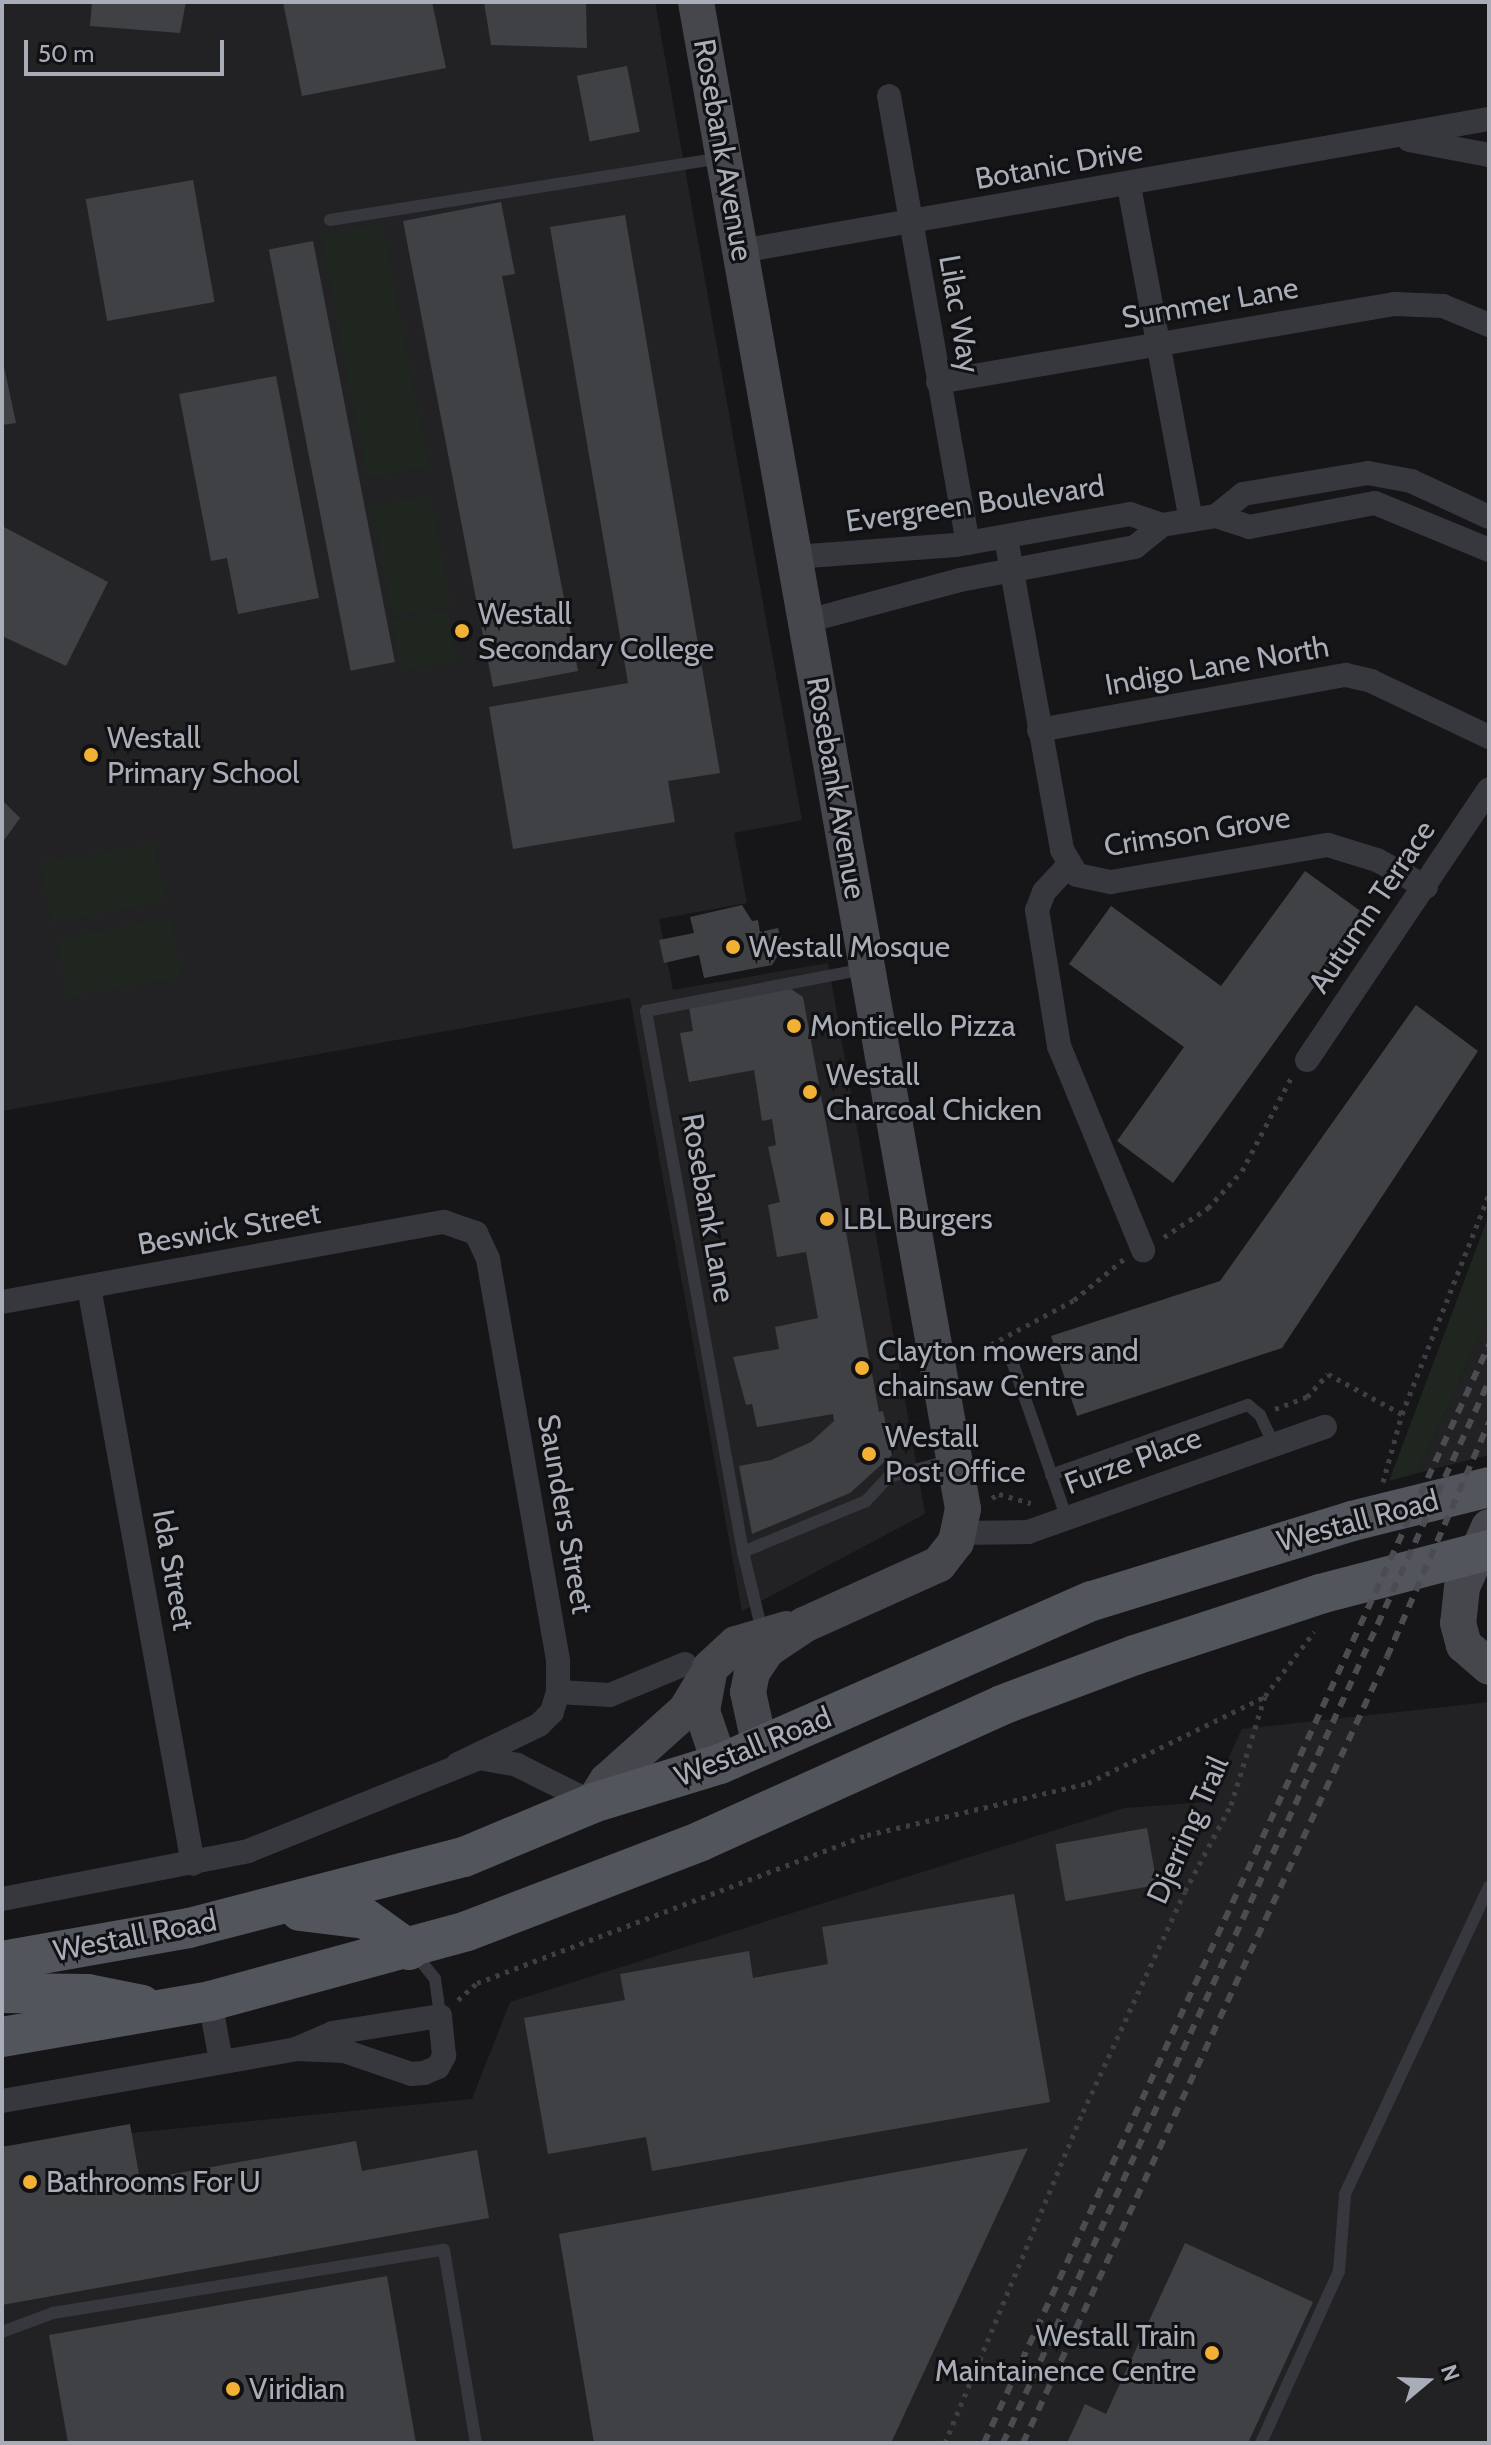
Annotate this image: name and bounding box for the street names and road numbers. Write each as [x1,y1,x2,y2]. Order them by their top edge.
street label: Rosebank Avenue [686,36,760,264]
street label: Botanic Drive [972,133,1146,197]
street label: Lilac Way [931,252,987,376]
street label: Summer Lane [1119,270,1301,336]
street label: Evergreen Boulevard [843,468,1107,540]
street label: Indigo Lane North [1102,629,1332,703]
street label: Rosebank Avenue [799,674,873,902]
street label: Crimson Grove [1101,800,1293,864]
street label: Autumn Terrace [1301,814,1443,1000]
street label: Rosebank Lane [674,1111,742,1305]
street label: Beswick Street [135,1195,323,1263]
street label: Saunders Street [530,1411,600,1617]
street label: Furze Place [1060,1420,1206,1502]
street label: Westall Road [1273,1482,1443,1560]
street label: Ida Street [145,1507,201,1633]
street label: Westall Road [670,1699,836,1795]
street label: Djerring Trail [1140,1751,1236,1909]
street label: Westall Road [50,1903,220,1969]

